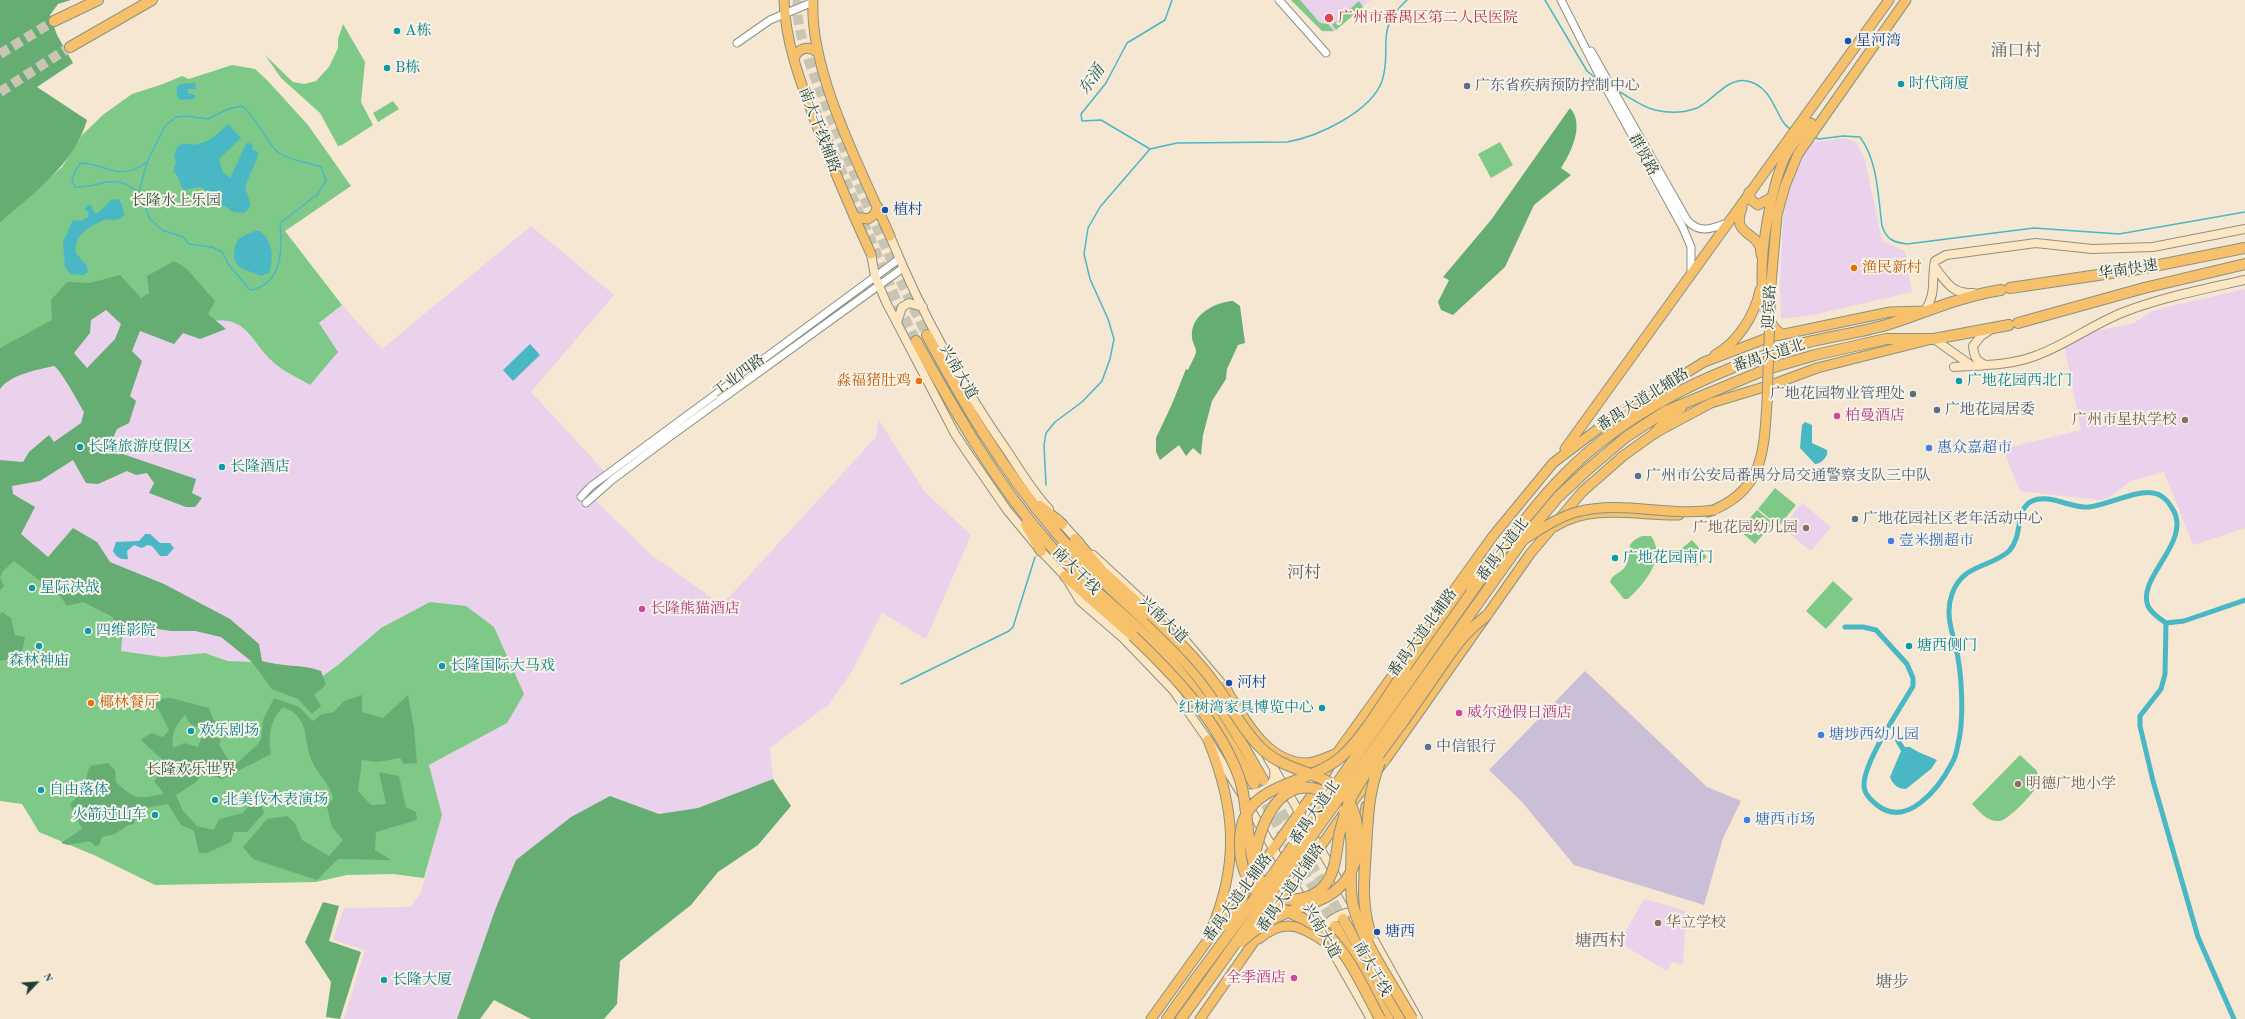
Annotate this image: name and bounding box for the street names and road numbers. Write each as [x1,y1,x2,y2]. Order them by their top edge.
street label: 南大干线辅路 [794,85,844,175]
street label: 群贤路 [1624,131,1662,179]
street label: 华南快速 [2097,256,2159,284]
street label: 迎宾路 [1760,284,1780,330]
street label: 番禺大道北 [1731,336,1807,376]
street label: 兴南大道 [935,342,981,402]
street label: 工业四路 [709,351,769,401]
street label: 番禺大道北辅路 [1594,365,1692,435]
street label: 番禺大道北 [1473,515,1533,585]
street label: 南大干线 [1048,543,1104,599]
street label: 番禺大道北辅路 [1385,585,1461,681]
street label: 兴南大道 [1135,593,1191,647]
street label: 番禺大道北 [1286,777,1344,849]
street label: 番禺大道北铺路 [1254,840,1328,936]
street label: 番禺大道北辅路 [1200,850,1276,946]
street label: 兴南大道 [1298,901,1344,961]
street label: 南大干线 [1349,939,1395,999]

